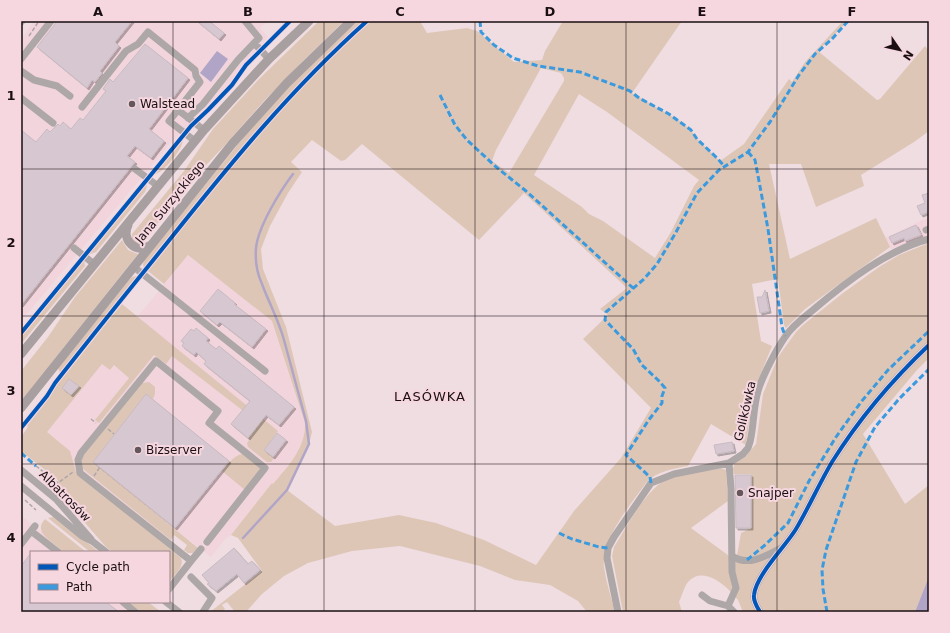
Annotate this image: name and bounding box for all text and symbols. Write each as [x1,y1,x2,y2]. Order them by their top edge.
text: A [93,4,103,19]
text: B [243,4,253,19]
text: C [395,4,405,19]
text: D [545,4,556,19]
text: E [698,4,706,19]
text: F [848,4,856,19]
north arrow [880,30,920,70]
text: N [900,48,916,63]
text: 1 [6,88,16,103]
place label: Walstead [140,97,195,111]
marker: Walstead [127,99,137,109]
street label: Jana Surzyckiego [132,158,208,247]
text: 2 [6,235,16,250]
street label: Golikówka [731,380,759,442]
text: 3 [6,383,16,398]
district label: LASÓWKA [394,389,466,404]
place label: Bizserver [146,443,202,457]
marker: Bizserver [133,445,143,455]
street label: Albatrosów [36,467,94,525]
place label: Snajper [748,486,794,500]
marker: Snajper [735,488,745,498]
text: 4 [6,530,16,545]
legend [30,551,170,603]
text: Cycle path [66,560,130,574]
text: Path [66,580,92,594]

